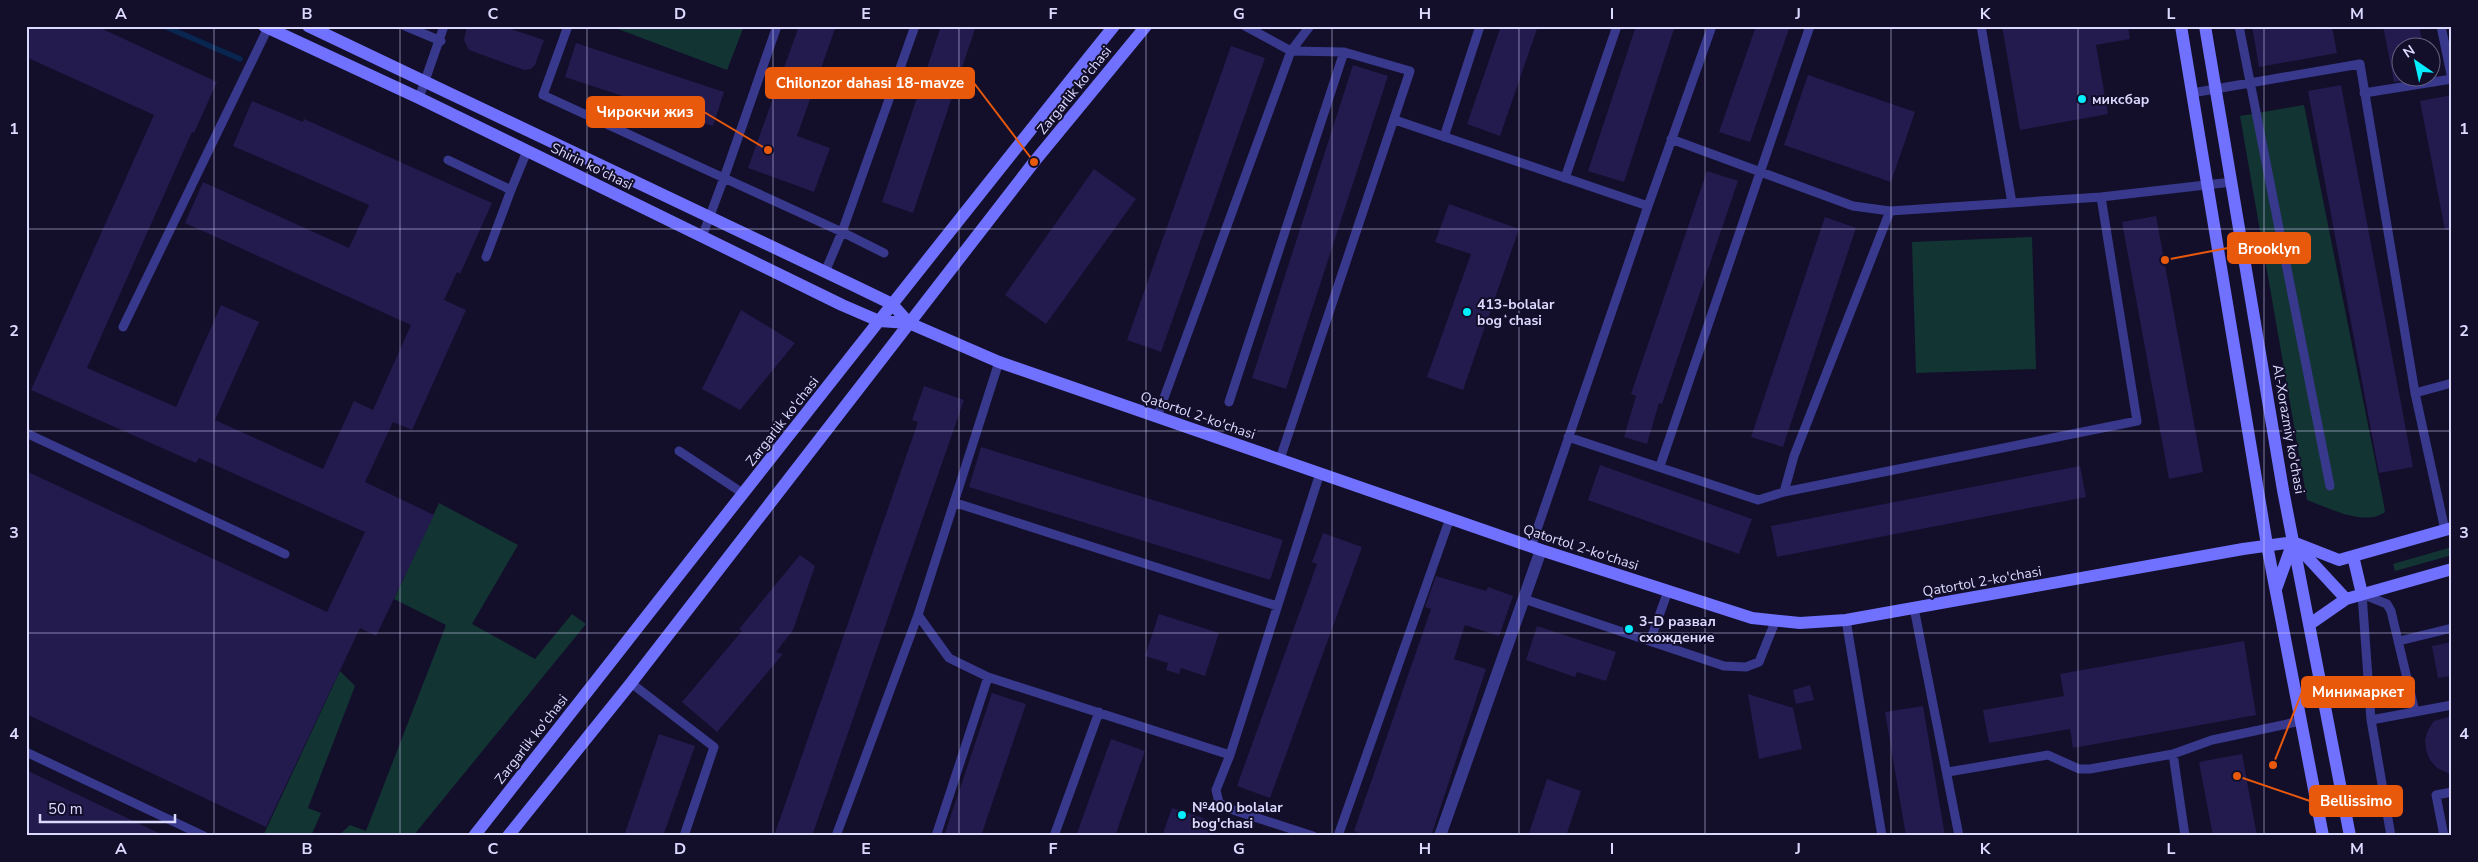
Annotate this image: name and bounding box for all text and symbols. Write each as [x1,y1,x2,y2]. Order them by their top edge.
text: A [115,3,127,25]
text: B [301,3,313,25]
text: C [488,3,499,25]
text: D [674,3,686,25]
text: E [861,3,871,25]
text: F [1049,3,1058,25]
text: G [1233,3,1245,25]
text: H [1419,3,1431,25]
text: I [1610,3,1614,25]
text: J [1794,3,1801,25]
text: K [1980,3,1992,25]
text: L [2167,3,2176,25]
text: M [2350,3,2364,25]
north arrow [2390,38,2440,88]
text: N [2399,41,2419,62]
street label: Zargarlik ko'chasi [1033,42,1116,139]
callout: Chilonzor dahasi 18-mavze [766,68,974,98]
text: Chilonzor dahasi 18-mavze [776,73,964,93]
place label: миксбар [2092,90,2149,109]
marker: миксбар [2076,93,2088,105]
callout: Чирокчи жиз [587,97,704,127]
text: Чирокчи жиз [597,102,694,122]
text: 1 [9,118,19,140]
text: 1 [2459,118,2469,140]
street label: Shirin ko'chasi [548,138,636,195]
callout: Brooklyn [2228,233,2310,263]
text: Brooklyn [2238,239,2300,259]
place label: 413-bolalar bogʻchasi [1477,295,1555,330]
marker: 413-bolalar bogʻchasi [1461,306,1473,318]
text: 2 [9,320,19,342]
text: 2 [2459,320,2469,342]
street label: Al-Xorazmiy ko'chasi [2268,363,2309,495]
street label: Zargarlik ko'chasi [741,373,823,470]
street label: Qatortol 2-ko'chasi [1138,387,1258,444]
street label: Qatortol 2-ko'chasi [1521,520,1641,575]
text: 3 [9,522,19,544]
text: 3 [2459,522,2469,544]
street label: Qatortol 2-ko'chasi [1921,562,2043,601]
place label: 3-D развал схождение [1639,612,1716,647]
marker: 3-D развал схождение [1623,623,1635,635]
callout: Минимаркет [2302,677,2414,707]
text: Минимаркет [2312,682,2404,702]
street label: Zargarlik ko'chasi [490,691,572,788]
text: 4 [9,723,19,745]
text: 4 [2459,723,2469,745]
callout: Bellissimo [2310,786,2402,816]
text: Bellissimo [2320,791,2392,811]
scale bar [40,792,175,824]
place label: №400 bolalar bog'chasi [1192,798,1283,833]
text: 50 m [48,799,83,819]
marker: №400 bolalar bog'chasi [1176,809,1188,821]
text: A [115,838,127,860]
text: B [301,838,313,860]
text: C [488,838,499,860]
text: D [674,838,686,860]
text: E [861,838,871,860]
text: F [1049,838,1058,860]
text: G [1233,838,1245,860]
text: H [1419,838,1431,860]
text: I [1610,838,1614,860]
text: J [1794,838,1801,860]
text: K [1980,838,1992,860]
text: L [2167,838,2176,860]
text: M [2350,838,2364,860]

